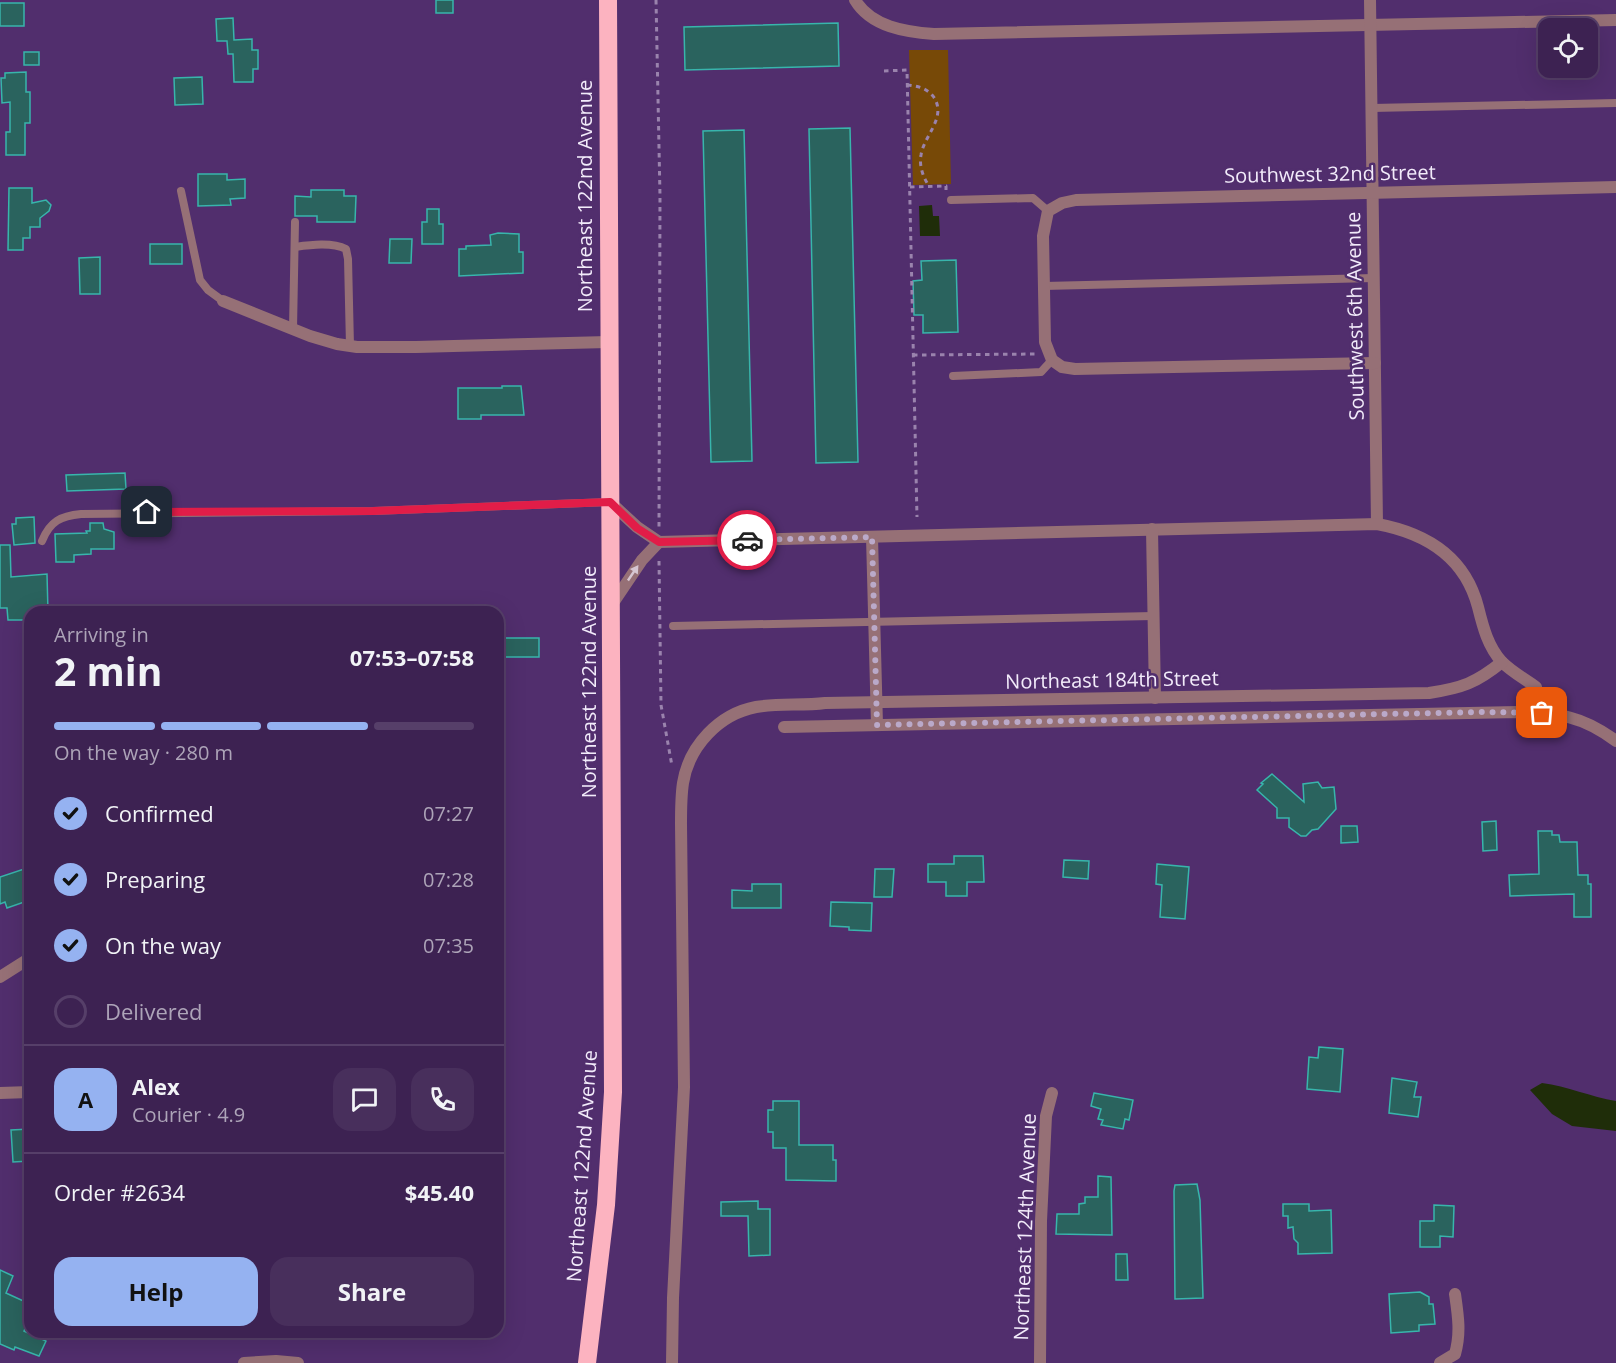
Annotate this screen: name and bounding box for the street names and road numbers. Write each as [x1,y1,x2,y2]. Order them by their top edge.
street label: Northeast 122nd Avenue [571,80,598,312]
street label: Southwest 32nd Street [1224,158,1436,189]
street label: Southwest 6th Avenue [1339,211,1370,421]
street label: Northeast 122nd Avenue [575,566,602,798]
street label: Northeast 184th Street [1005,664,1219,695]
street label: Northeast 122nd Avenue [560,1049,603,1283]
street label: Northeast 124th Avenue [1007,1113,1042,1341]

